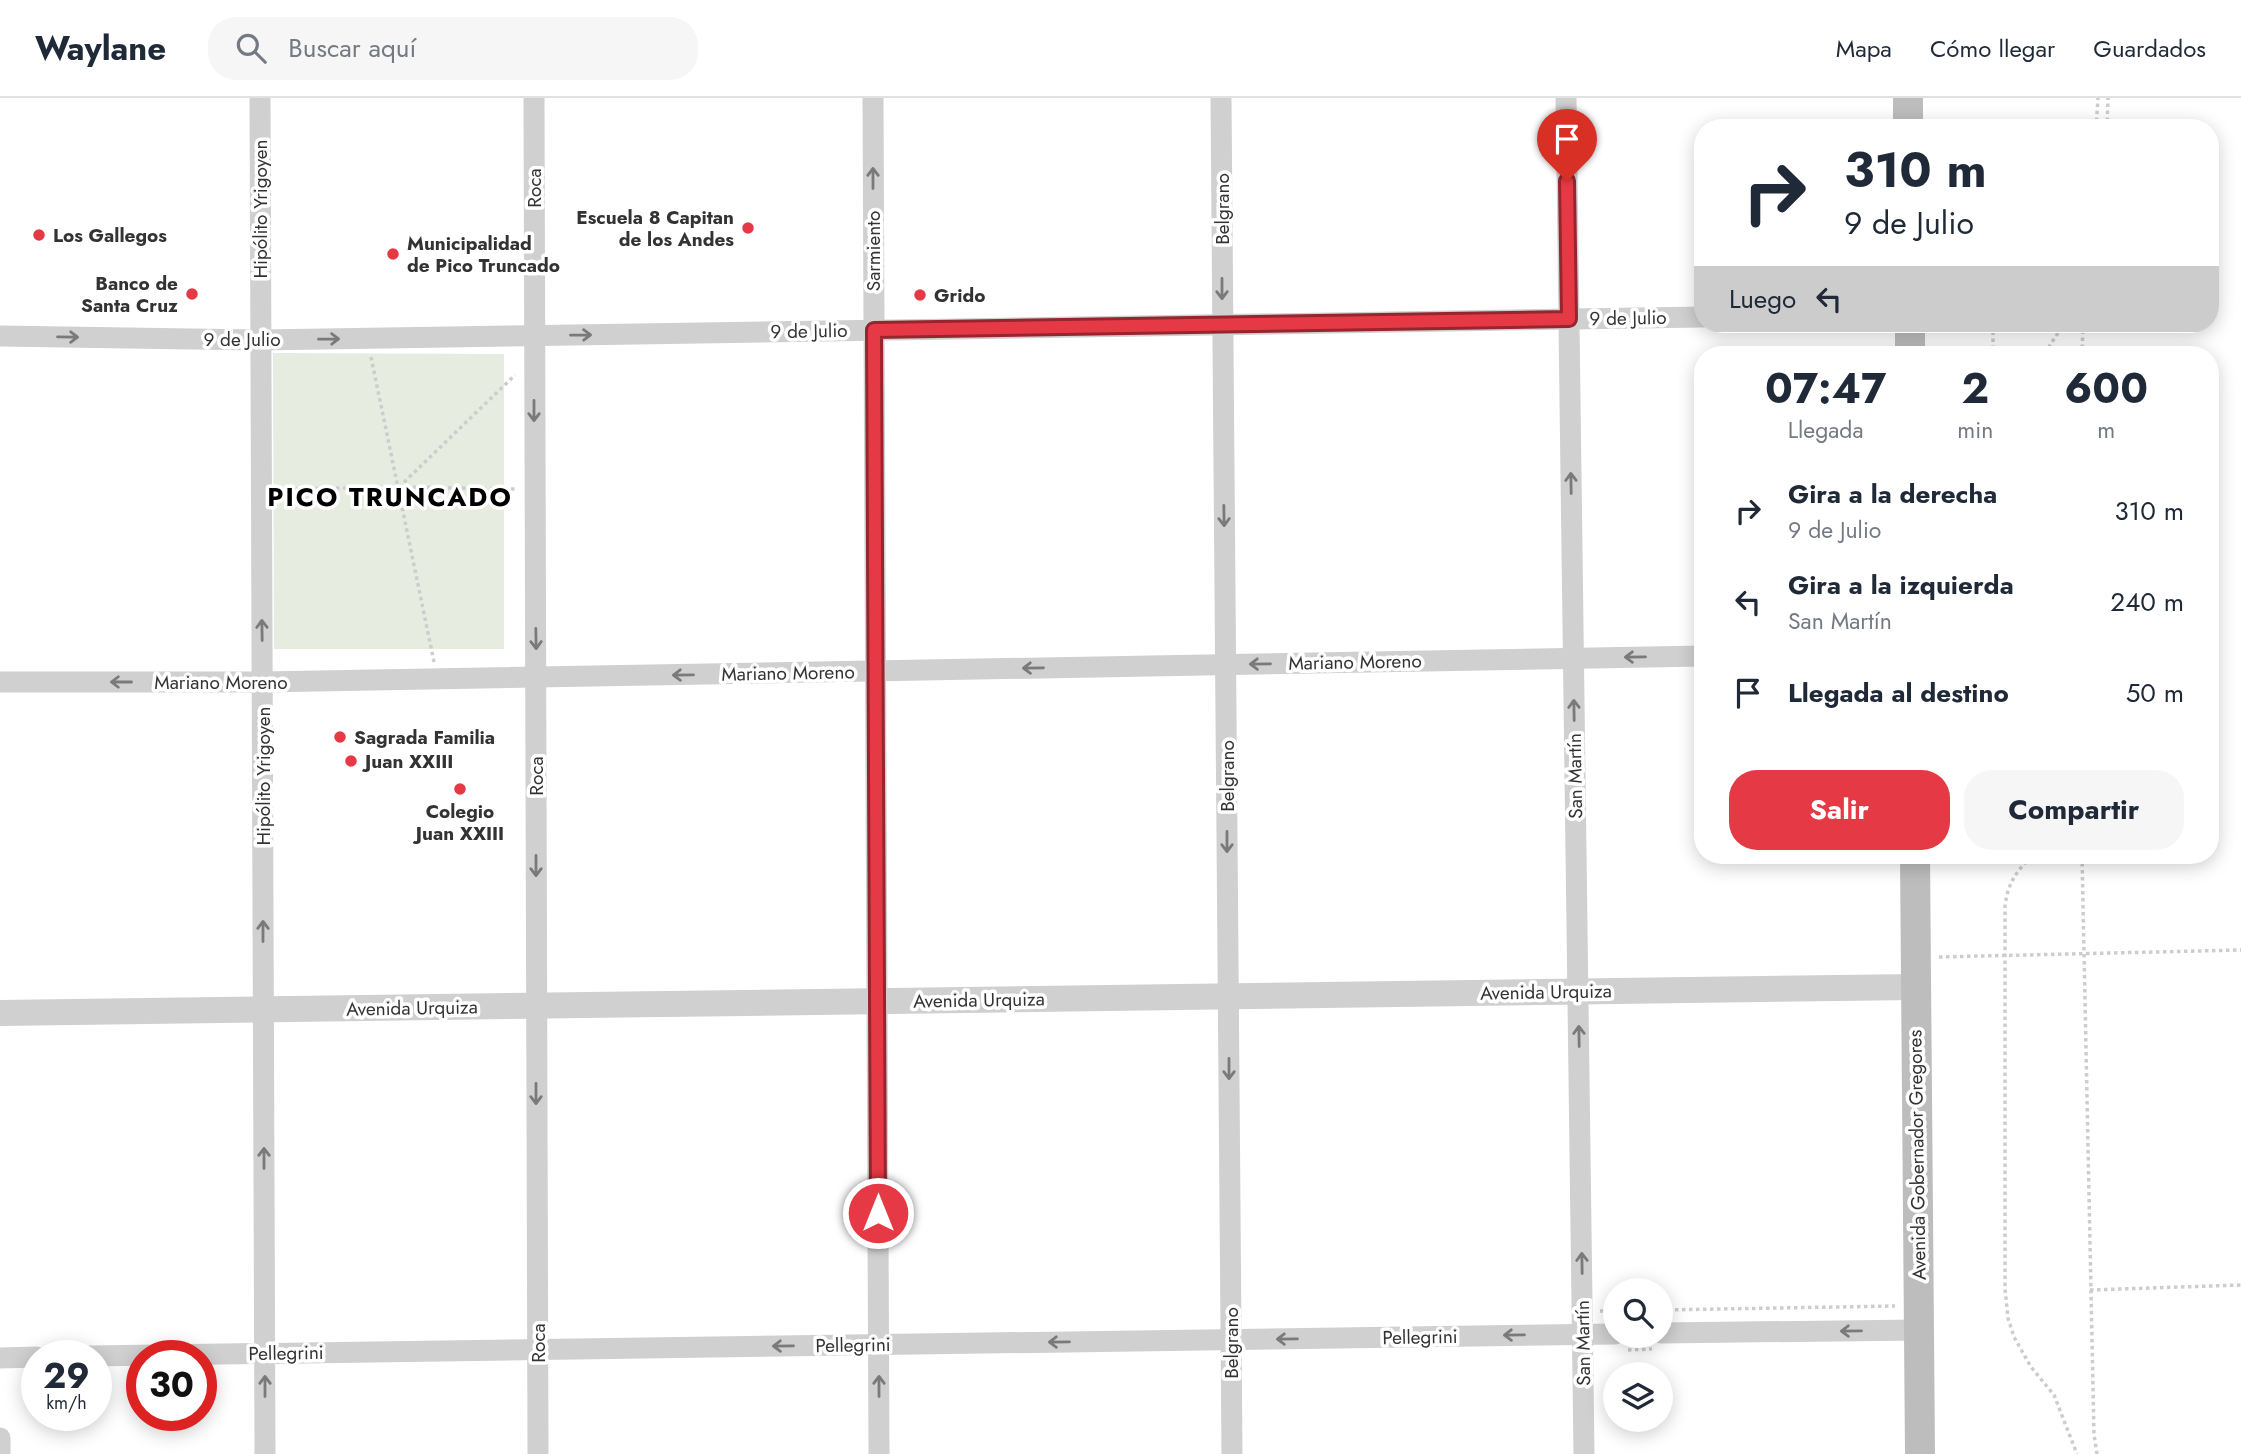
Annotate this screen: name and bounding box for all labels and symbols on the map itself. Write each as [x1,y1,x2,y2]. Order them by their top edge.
pin [1537,109,1597,181]
street label: Hipólito Yrigoyen [247,139,274,279]
one-way arrow [866,167,880,190]
street label: Roca [521,168,548,208]
street label: Belgrano [1209,173,1236,245]
place label: Escuela 8 Capitan de los Andes [576,204,734,253]
street label: Sarmiento [860,211,887,291]
marker: Escuela 8 Capitan de los Andes [740,220,756,236]
place label: Los Gallegos [53,222,167,249]
marker: Los Gallegos [31,227,47,243]
place label: Municipalidad de Pico Truncado [407,230,560,279]
marker: Municipalidad de Pico Truncado [385,246,401,262]
place label: Banco de Santa Cruz [81,270,178,319]
one-way arrow [1216,277,1229,300]
place label: Grido [934,282,985,309]
marker: Banco de Santa Cruz [184,286,200,302]
marker: Grido [912,287,928,303]
street label: 9 de Julio [1589,304,1667,332]
street label: 9 de Julio [770,317,848,345]
street label: 9 de Julio [203,326,281,353]
one-way arrow [569,328,592,341]
one-way arrow [56,330,79,344]
one-way arrow [317,332,340,345]
one-way arrow [527,399,541,422]
one-way arrow [1565,472,1578,495]
district label: PICO TRUNCADO [267,478,513,516]
one-way arrow [1218,504,1231,527]
one-way arrow [256,619,269,642]
one-way arrow [529,627,543,650]
street label: Mariano Moreno [1288,647,1422,677]
one-way arrow [1623,651,1646,664]
one-way arrow [1249,657,1272,671]
street label: Mariano Moreno [721,658,855,688]
one-way arrow [1021,661,1044,675]
one-way arrow [671,668,694,681]
street label: Mariano Moreno [154,669,288,696]
one-way arrow [110,675,133,689]
one-way arrow [1568,699,1581,722]
street label: Hipólito Yrigoyen [250,706,277,846]
place label: Sagrada Familia [354,724,495,751]
marker: Sagrada Familia [332,729,348,745]
street label: San Martín [1561,733,1589,819]
street label: Belgrano [1214,740,1241,812]
place label: Juan XXIII [361,748,453,775]
marker: Juan XXIII [343,753,359,769]
street label: Roca [523,756,550,796]
marker: Colegio Juan XXIII [452,781,468,797]
place label: Colegio Juan XXIII [412,798,504,847]
one-way arrow [1220,830,1234,853]
one-way arrow [529,854,543,877]
one-way arrow [256,920,270,943]
street label: Avenida Urquiza [1480,977,1612,1007]
street label: Avenida Urquiza [913,985,1045,1015]
street label: Avenida Urquiza [346,993,478,1023]
one-way arrow [1572,1025,1585,1048]
street label: Avenida Gobernador Gregores [1901,1029,1933,1280]
one-way arrow [1222,1057,1236,1080]
one-way arrow [529,1082,543,1105]
one-way arrow [257,1147,271,1170]
position arrow [841,1176,915,1250]
one-way arrow [1575,1252,1588,1275]
street label: San Martín [1569,1300,1597,1386]
street label: Belgrano [1218,1307,1245,1379]
street label: Roca [525,1323,552,1363]
street label: Pellegrini [1382,1323,1458,1351]
one-way arrow [1839,1324,1862,1337]
one-way arrow [1503,1329,1526,1342]
street label: Pellegrini [815,1331,891,1359]
one-way arrow [1276,1332,1299,1346]
one-way arrow [1048,1335,1071,1349]
street label: Pellegrini [248,1339,324,1367]
one-way arrow [772,1339,795,1353]
speed limit sign: 30 [126,1340,217,1431]
one-way arrow [258,1375,272,1398]
one-way arrow [872,1375,886,1398]

